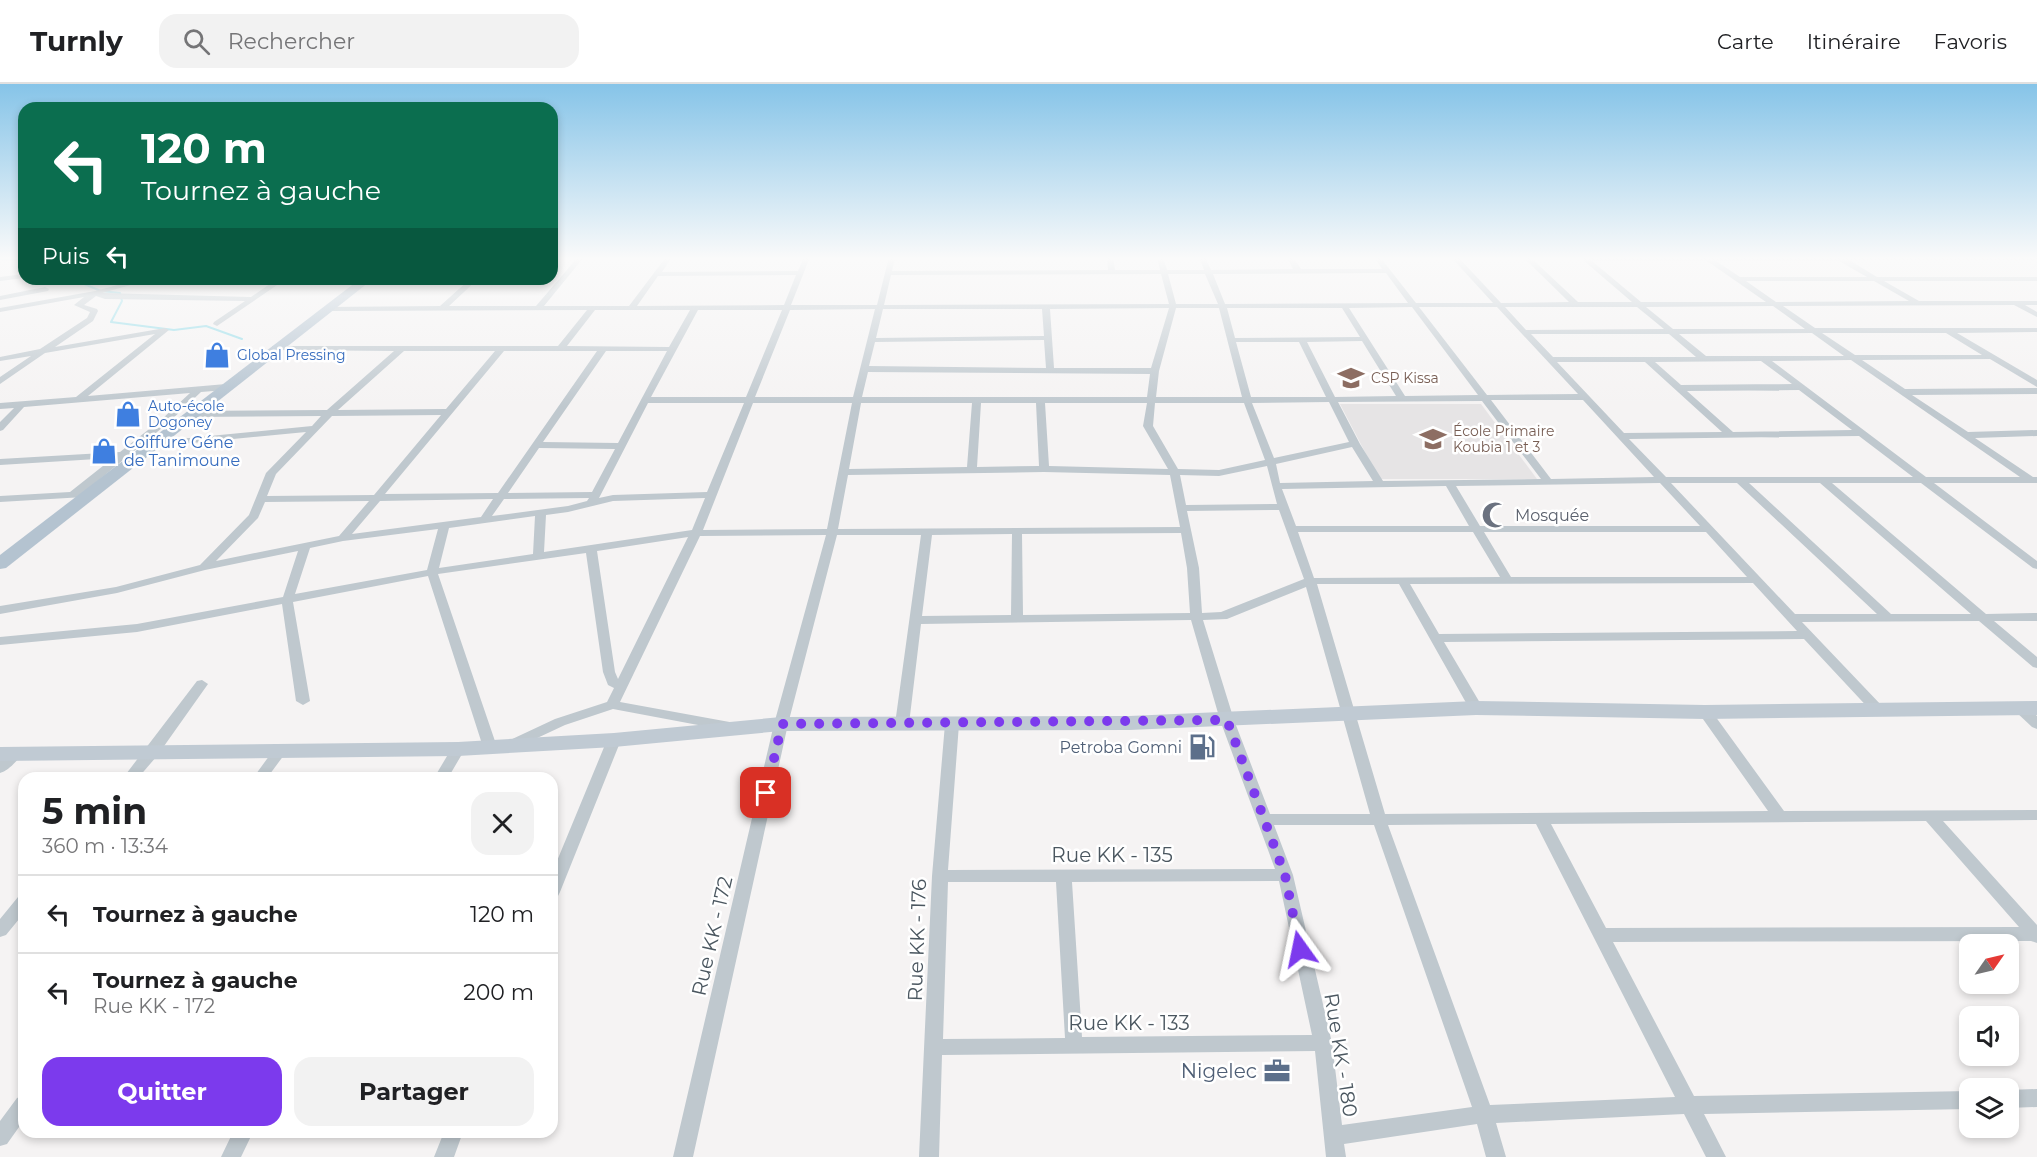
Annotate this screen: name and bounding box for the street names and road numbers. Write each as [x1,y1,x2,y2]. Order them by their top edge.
street label: Rue KK - 135 [1051,843,1173,867]
street label: Rue KK - 172 [687,874,737,998]
street label: Rue KK - 176 [903,878,931,1002]
street label: Rue KK - 180 [1319,991,1363,1119]
street label: Rue KK - 133 [1068,1011,1190,1035]

